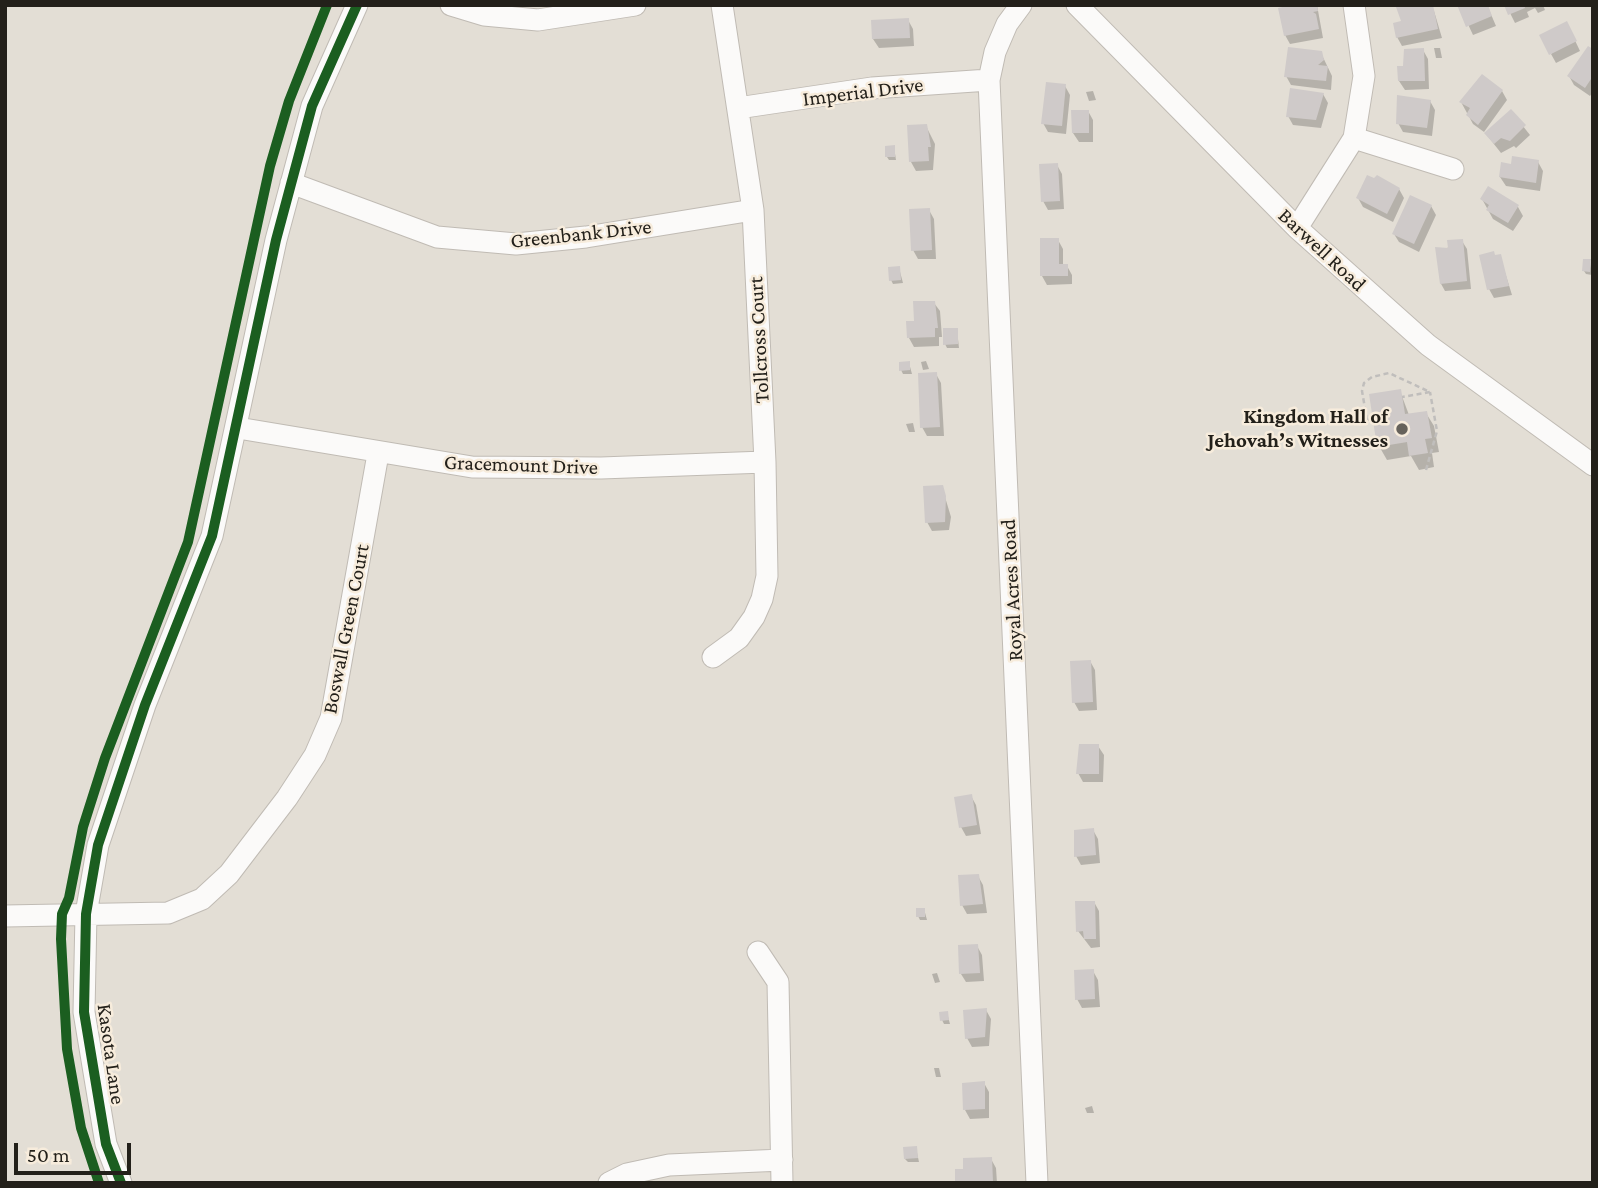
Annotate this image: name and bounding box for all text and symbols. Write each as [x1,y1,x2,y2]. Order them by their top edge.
street label: Imperial Drive [801,72,925,112]
street label: Barwell Road [1273,203,1371,297]
street label: Greenbank Drive [509,214,653,254]
street label: Tollcross Court [743,276,775,404]
place label: Kingdom Hall of Jehovah’s Witnesses [1207,404,1388,454]
marker: Kingdom Hall of Jehovah’s Witnesses [1394,421,1410,437]
street label: Gracemount Drive [444,450,598,480]
street label: Royal Acres Road [996,518,1028,662]
street label: Boswall Green Court [317,542,375,716]
street label: Kasota Lane [91,1002,131,1106]
scale bar [18,1128,135,1172]
text: 50 m [27,1143,70,1167]

